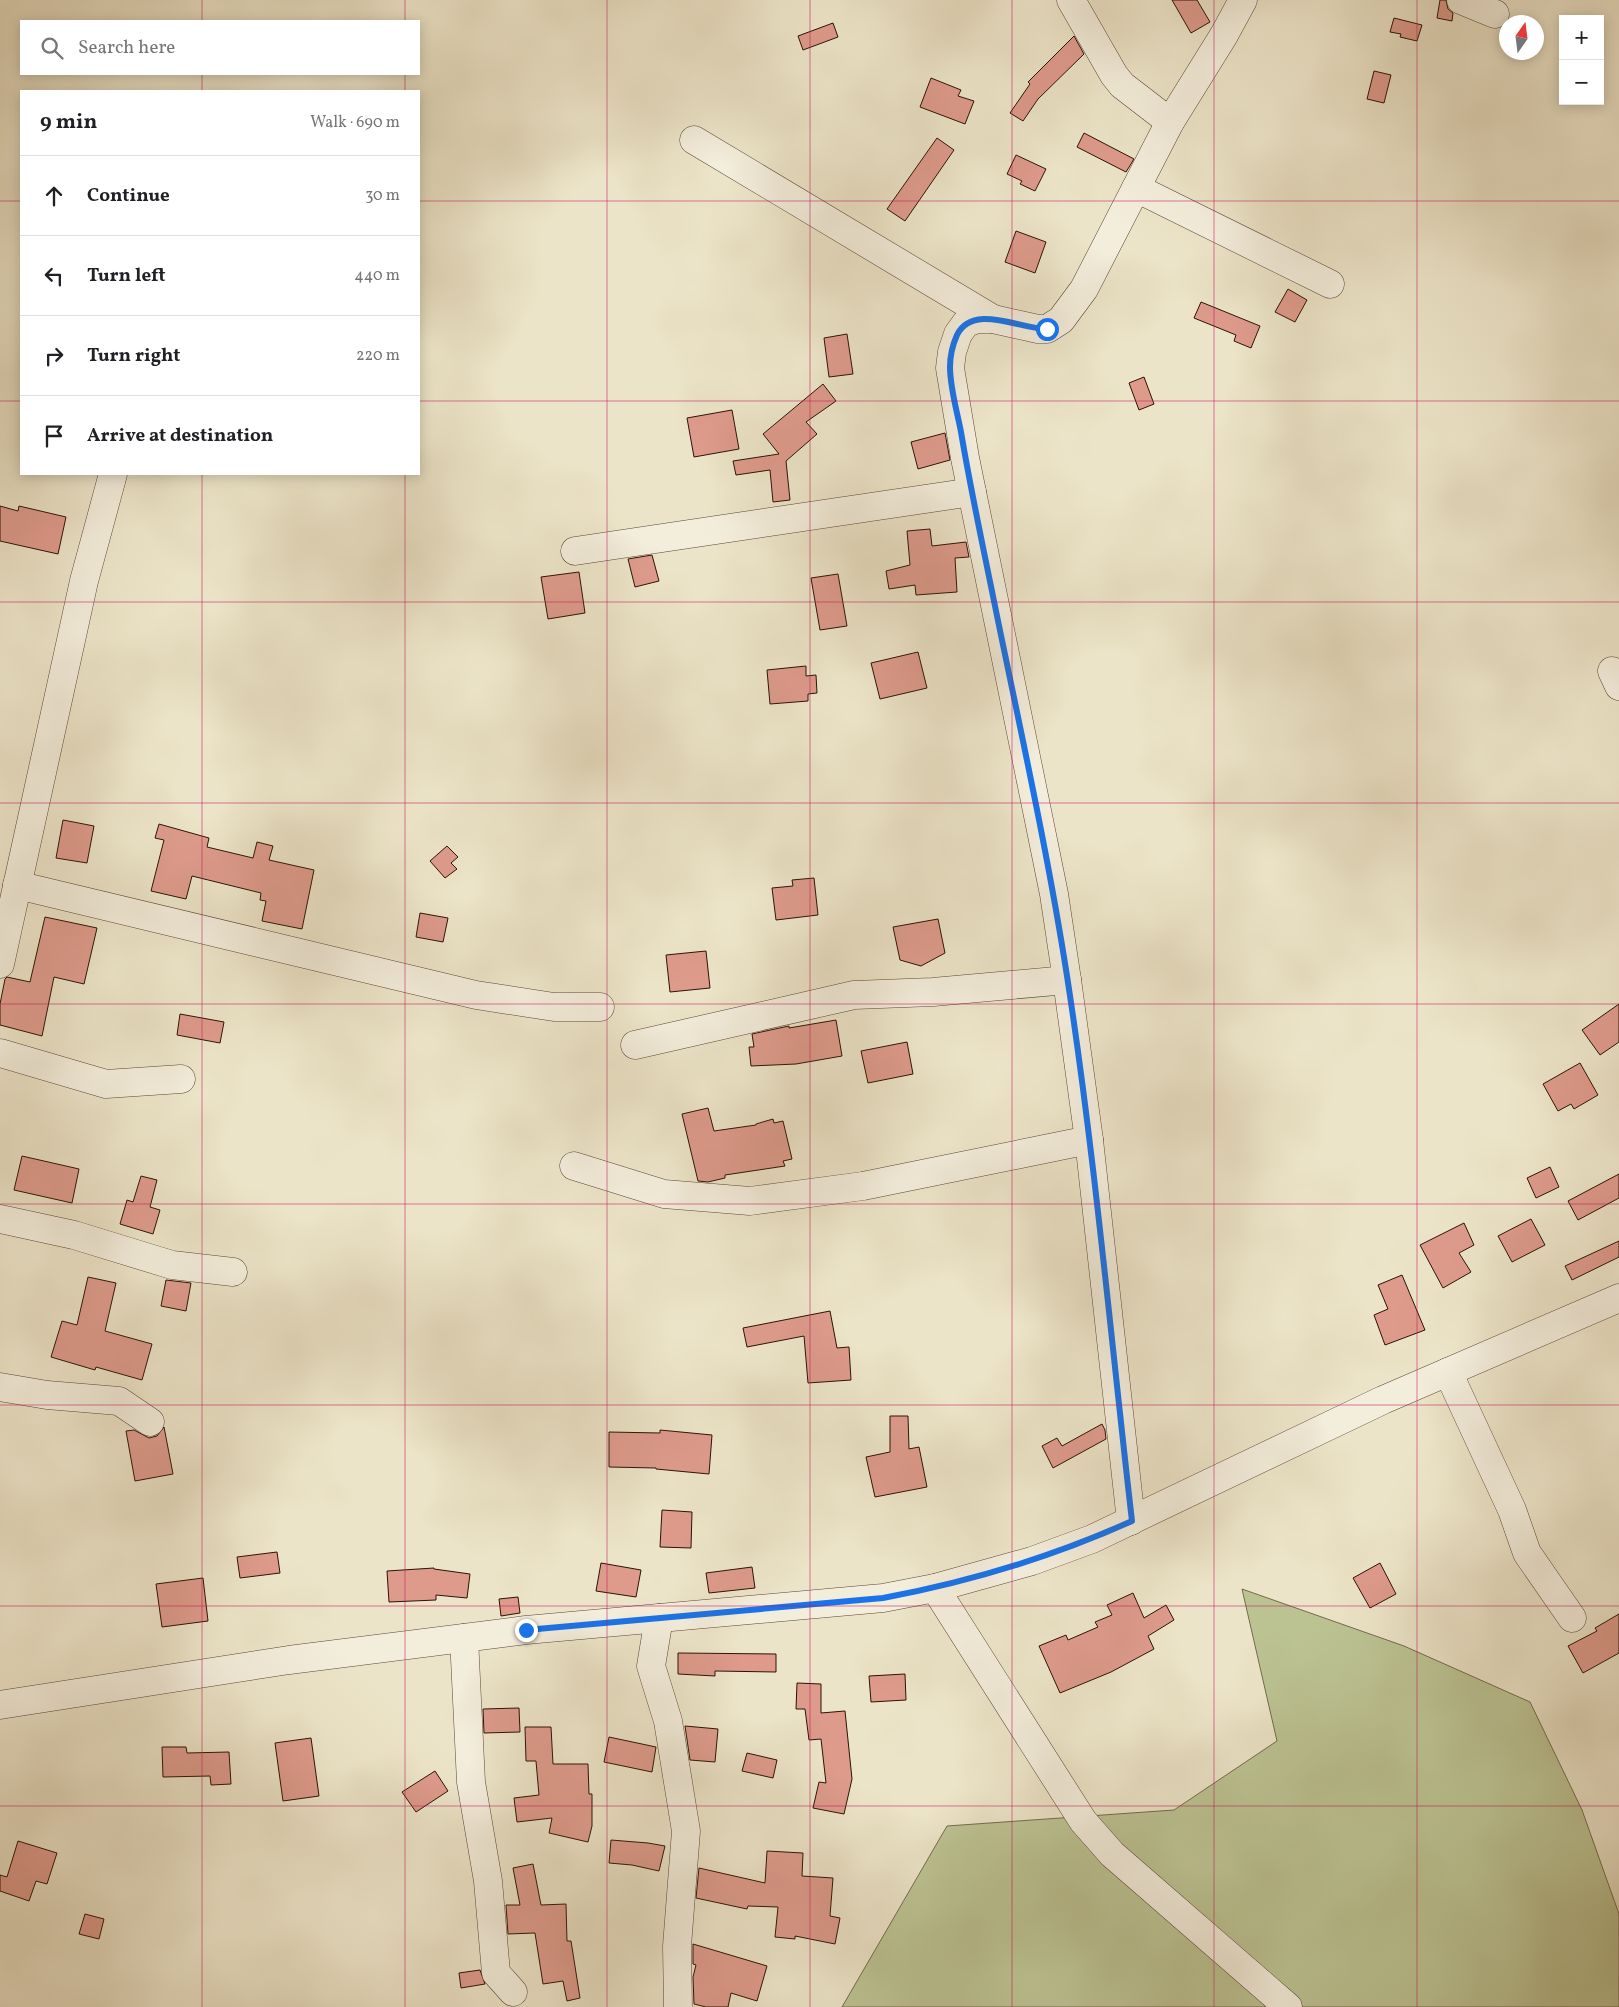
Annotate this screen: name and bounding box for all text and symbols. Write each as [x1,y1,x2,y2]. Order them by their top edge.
north arrow [1499,15,1544,60]
map controls [1559,15,1604,105]
button: + [1559,15,1604,60]
search box [20,20,420,75]
icon: search [38,34,66,62]
text: Search here [78,35,175,61]
button: − [1559,60,1604,105]
text: 9 min [40,108,97,137]
text: Walk · 690 m [310,112,400,134]
icon: ahead [40,182,68,210]
text: Continue [87,183,170,209]
text: 30 m [365,185,400,207]
icon: left [40,262,68,290]
text: Turn left [87,263,166,289]
text: 440 m [354,265,400,287]
route start [1036,318,1059,341]
icon: right [40,342,68,370]
text: Turn right [87,343,180,369]
text: 220 m [356,345,400,367]
icon: arrive [40,422,68,450]
text: Arrive at destination [87,423,273,449]
route end [515,1619,538,1642]

